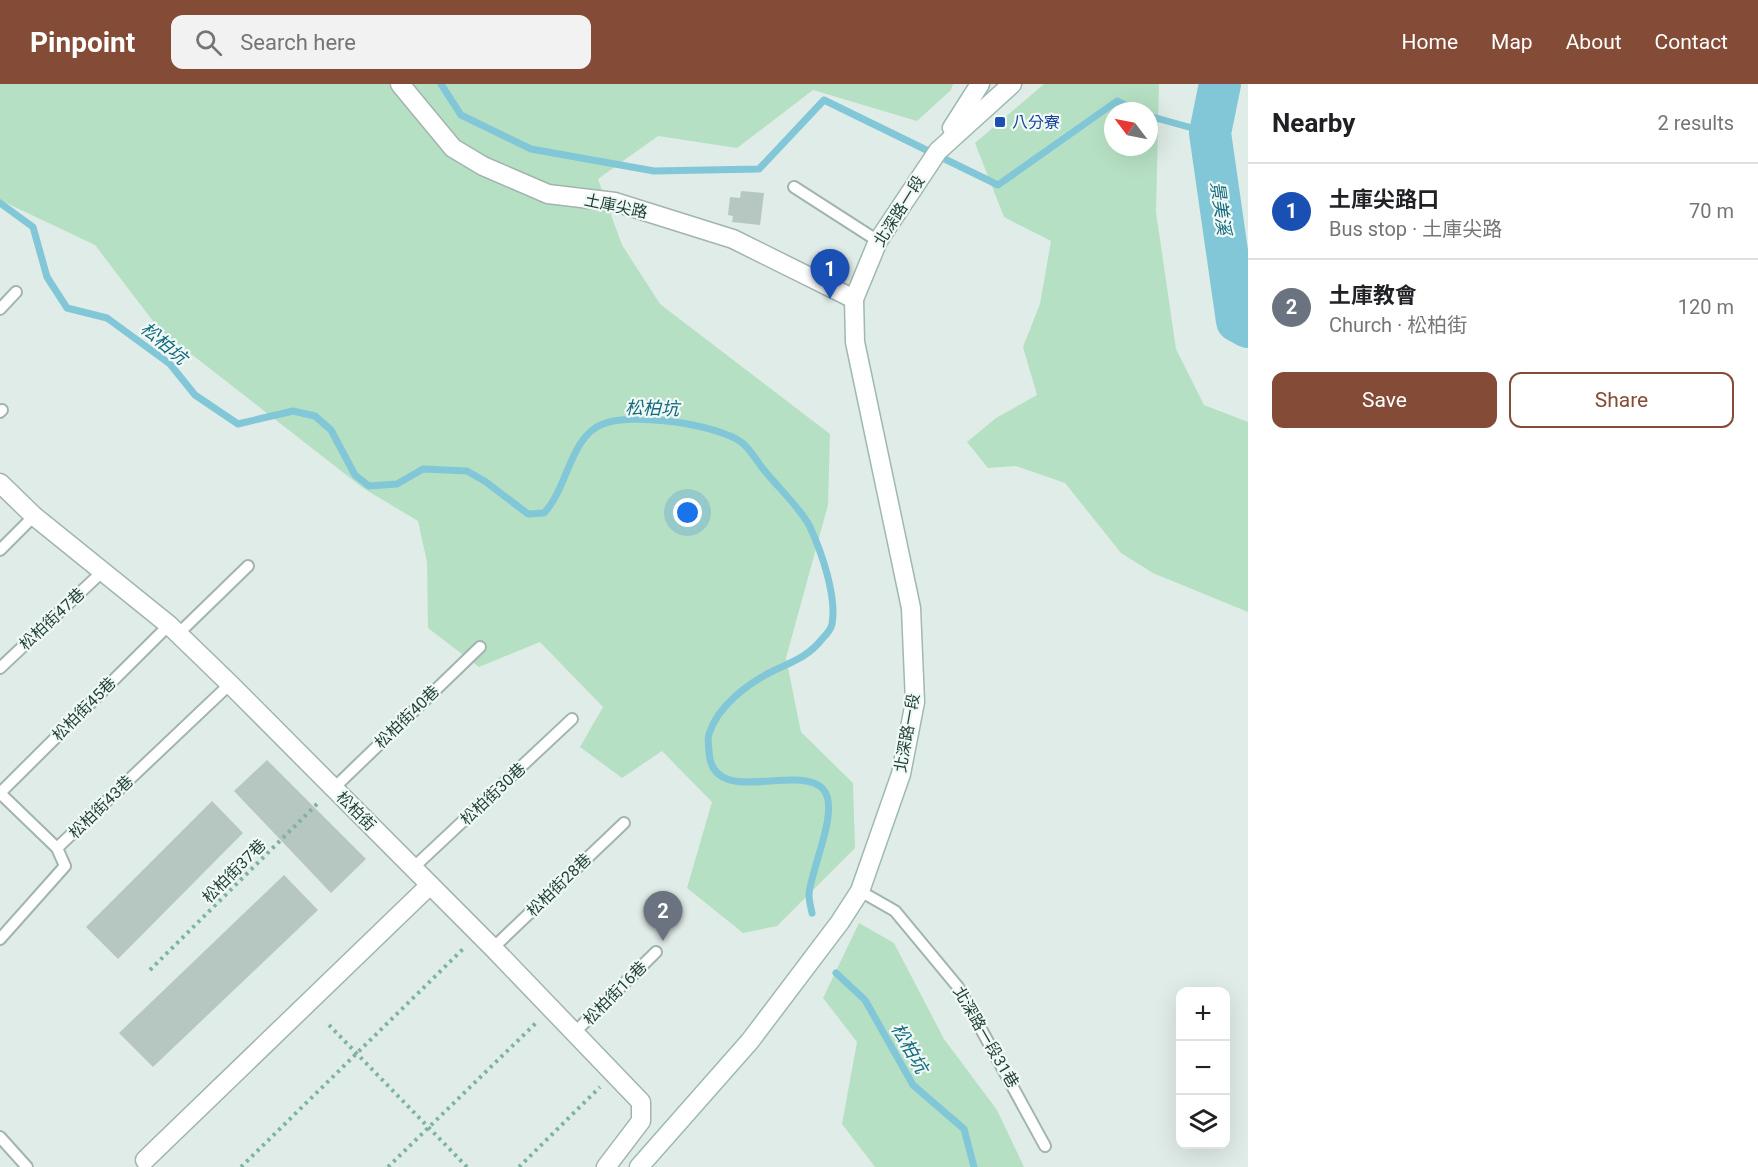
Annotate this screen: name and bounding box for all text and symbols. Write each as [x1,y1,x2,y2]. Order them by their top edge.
search box [171,15,591,69]
text: Pinpoint [30,26,135,59]
icon: search [192,26,225,59]
text: Search here [240,30,356,55]
text: Home [1402,30,1458,54]
text: Map [1491,30,1533,54]
text: About [1566,30,1622,54]
text: Contact [1655,30,1728,54]
north arrow [1104,102,1158,156]
text: Nearby [1272,108,1355,138]
text: 2 results [1658,111,1734,135]
place label: 八分寮 [1012,113,1060,132]
marker: 八分寮 [993,115,1007,129]
street label: 北深路一段 [870,172,928,250]
water label: 景美溪 [1207,180,1236,239]
text: 土庫尖路口 [1329,187,1439,212]
street label: 土庫尖路 [583,190,649,222]
text: 1 [1286,199,1297,223]
text: 70 m [1689,199,1734,223]
text: Bus stop · 土庫尖路 [1329,217,1502,241]
pin: 1 [810,250,850,299]
text: 土庫教會 [1329,283,1417,308]
text: 2 [1286,295,1297,319]
text: 120 m [1678,295,1734,319]
text: Church · 松柏街 [1329,313,1467,337]
water label: 松柏坑 [137,318,194,370]
button: Save [1272,372,1497,428]
button: Share [1509,372,1734,428]
water label: 松柏坑 [625,397,682,419]
your location [673,498,702,527]
street label: 松柏街47巷 [16,584,88,654]
street label: 松柏街45巷 [48,673,120,745]
street label: 松柏街40巷 [371,682,443,752]
street label: 北深路一段 [891,692,923,774]
street label: 松柏街30巷 [457,759,529,829]
street label: 松柏街43巷 [65,772,137,842]
street label: 松柏街 [332,787,380,835]
street label: 松柏街37巷 [198,835,270,907]
street label: 松柏街28巷 [523,850,595,920]
pin: 2 [644,892,682,941]
street label: 松柏街16巷 [579,957,651,1029]
street label: 北深路一段31巷 [949,983,1023,1091]
map controls [1176,987,1230,1149]
button: + [1176,987,1230,1041]
water label: 松柏坑 [887,1019,934,1079]
button: − [1176,1041,1230,1095]
button: layers [1176,1095,1230,1149]

